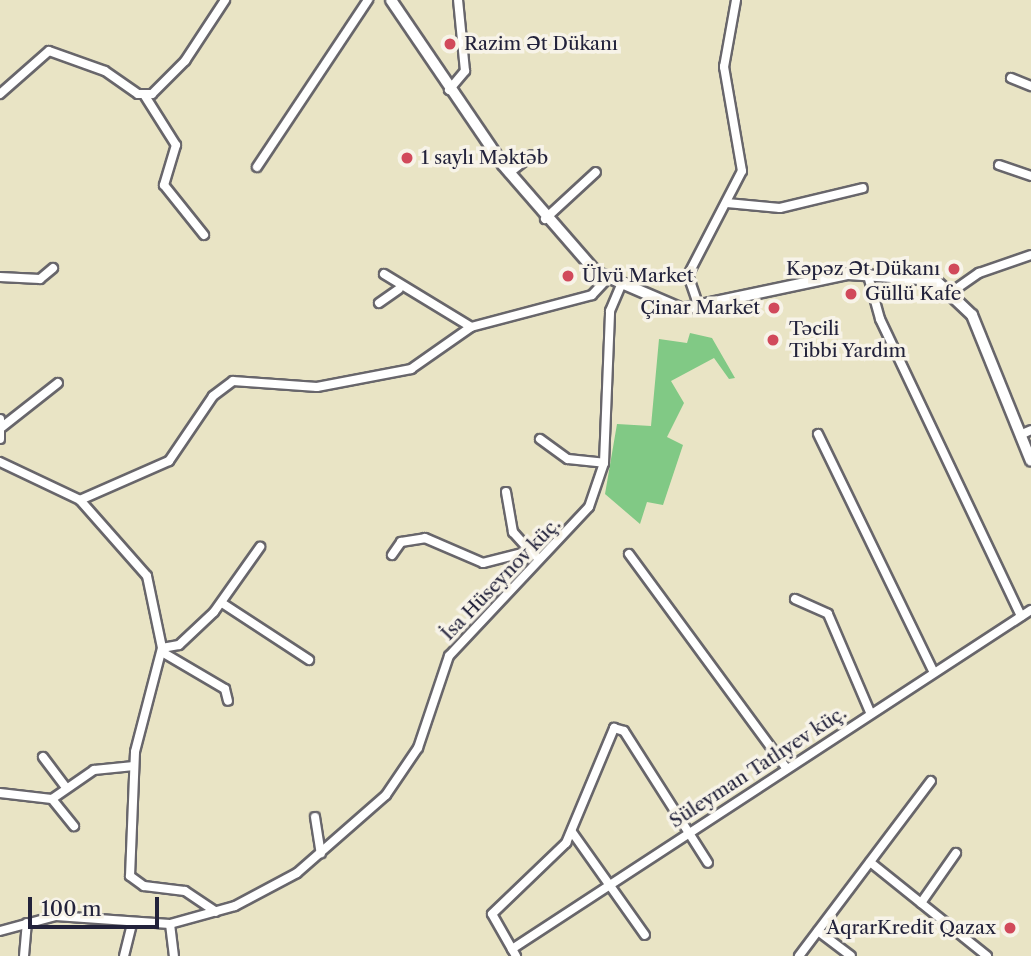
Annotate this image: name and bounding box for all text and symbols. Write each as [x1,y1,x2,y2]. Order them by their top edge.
place label: Razim Ət Dükanı [464,33,618,55]
marker: Razim Ət Dükanı [442,36,458,52]
place label: 1 saylı Məktəb [421,147,548,169]
marker: 1 saylı Məktəb [399,150,415,166]
place label: Kəpəz Ət Dükanı [786,258,940,280]
marker: Kəpəz Ət Dükanı [946,261,962,277]
place label: Ülvü Market [582,265,694,287]
marker: Ülvü Market [560,268,576,284]
place label: Güllü Kafe [865,283,961,305]
marker: Güllü Kafe [843,286,859,302]
place label: Çinar Market [640,297,760,319]
marker: Çinar Market [766,300,782,316]
place label: Təcili Tibbi Yardım [789,318,907,362]
marker: Təcili Tibbi Yardım [763,330,783,350]
street label: İsa Hüseynov küç. [436,513,566,645]
street label: Süleyman Tatlıyev küç. [665,701,851,833]
scale bar [32,883,163,927]
text: 100 m [41,896,102,921]
place label: AqrarKredit Qazax [826,917,996,939]
marker: AqrarKredit Qazax [1002,920,1018,936]

